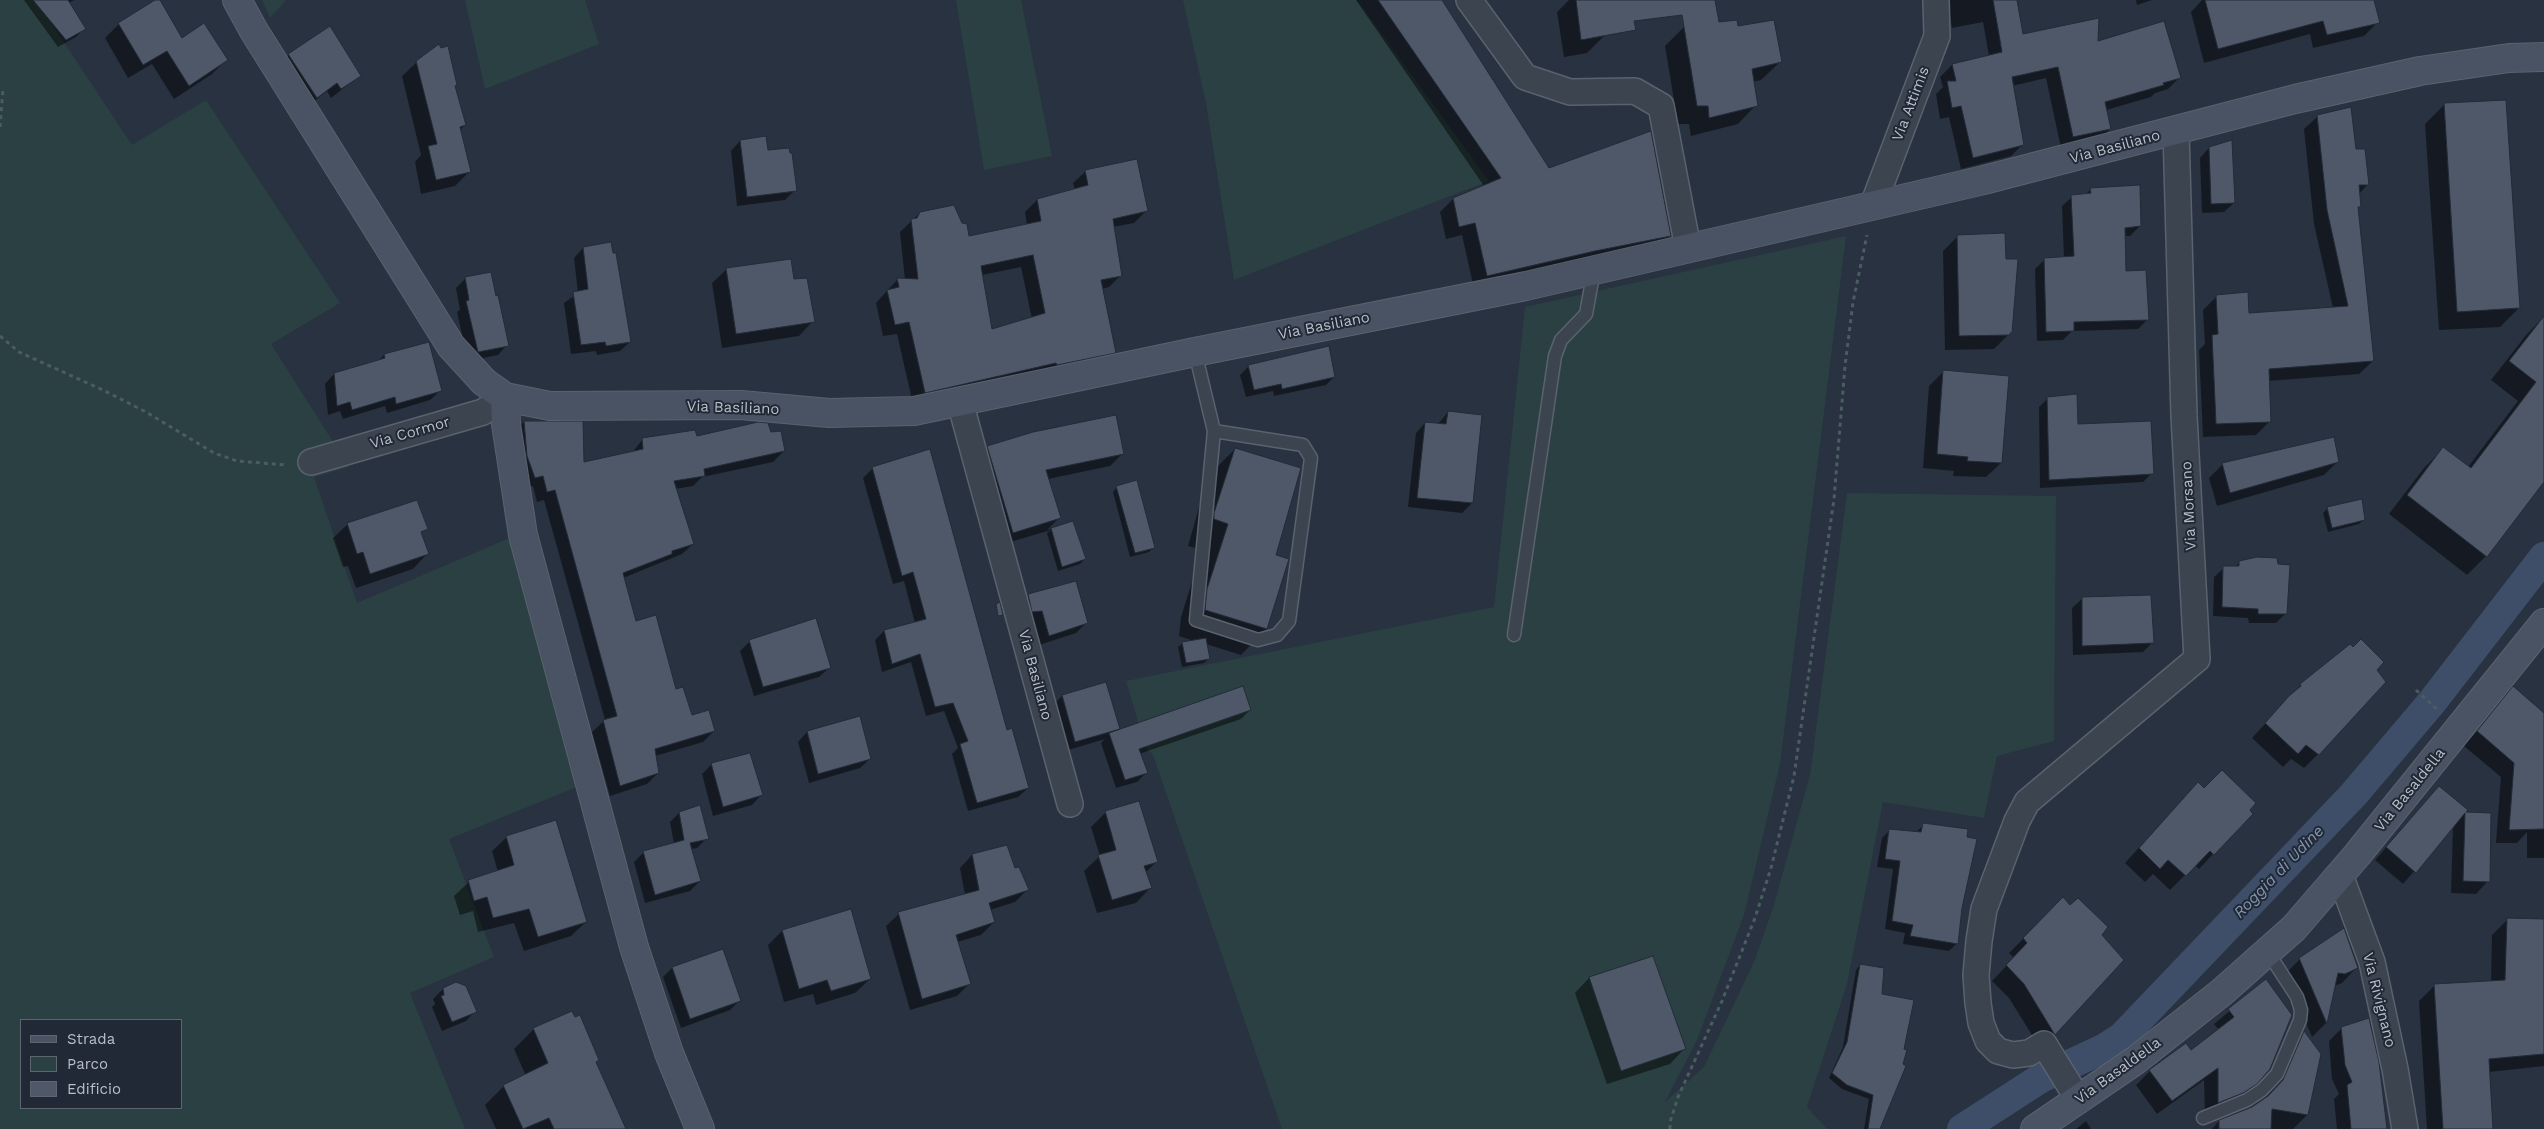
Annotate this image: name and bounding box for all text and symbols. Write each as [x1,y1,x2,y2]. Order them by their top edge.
street label: Via Attimis [1889,64,1933,144]
street label: Via Basiliano [2068,126,2162,168]
street label: Via Basiliano [1277,308,1371,344]
street label: Via Basiliano [686,397,780,419]
street label: Via Cormor [368,413,452,453]
street label: Via Morsano [2178,461,2200,551]
street label: Via Basiliano [1014,628,1056,722]
street label: Via Basaldella [2371,745,2449,835]
water label: Roggia di Udine [2230,822,2328,922]
street label: Via Rivignano [2359,951,2399,1049]
legend [20,1019,182,1109]
text: Strada [67,1030,115,1048]
street label: Via Basaldella [2071,1034,2165,1108]
text: Parco [67,1055,108,1073]
text: Edificio [67,1080,121,1098]

